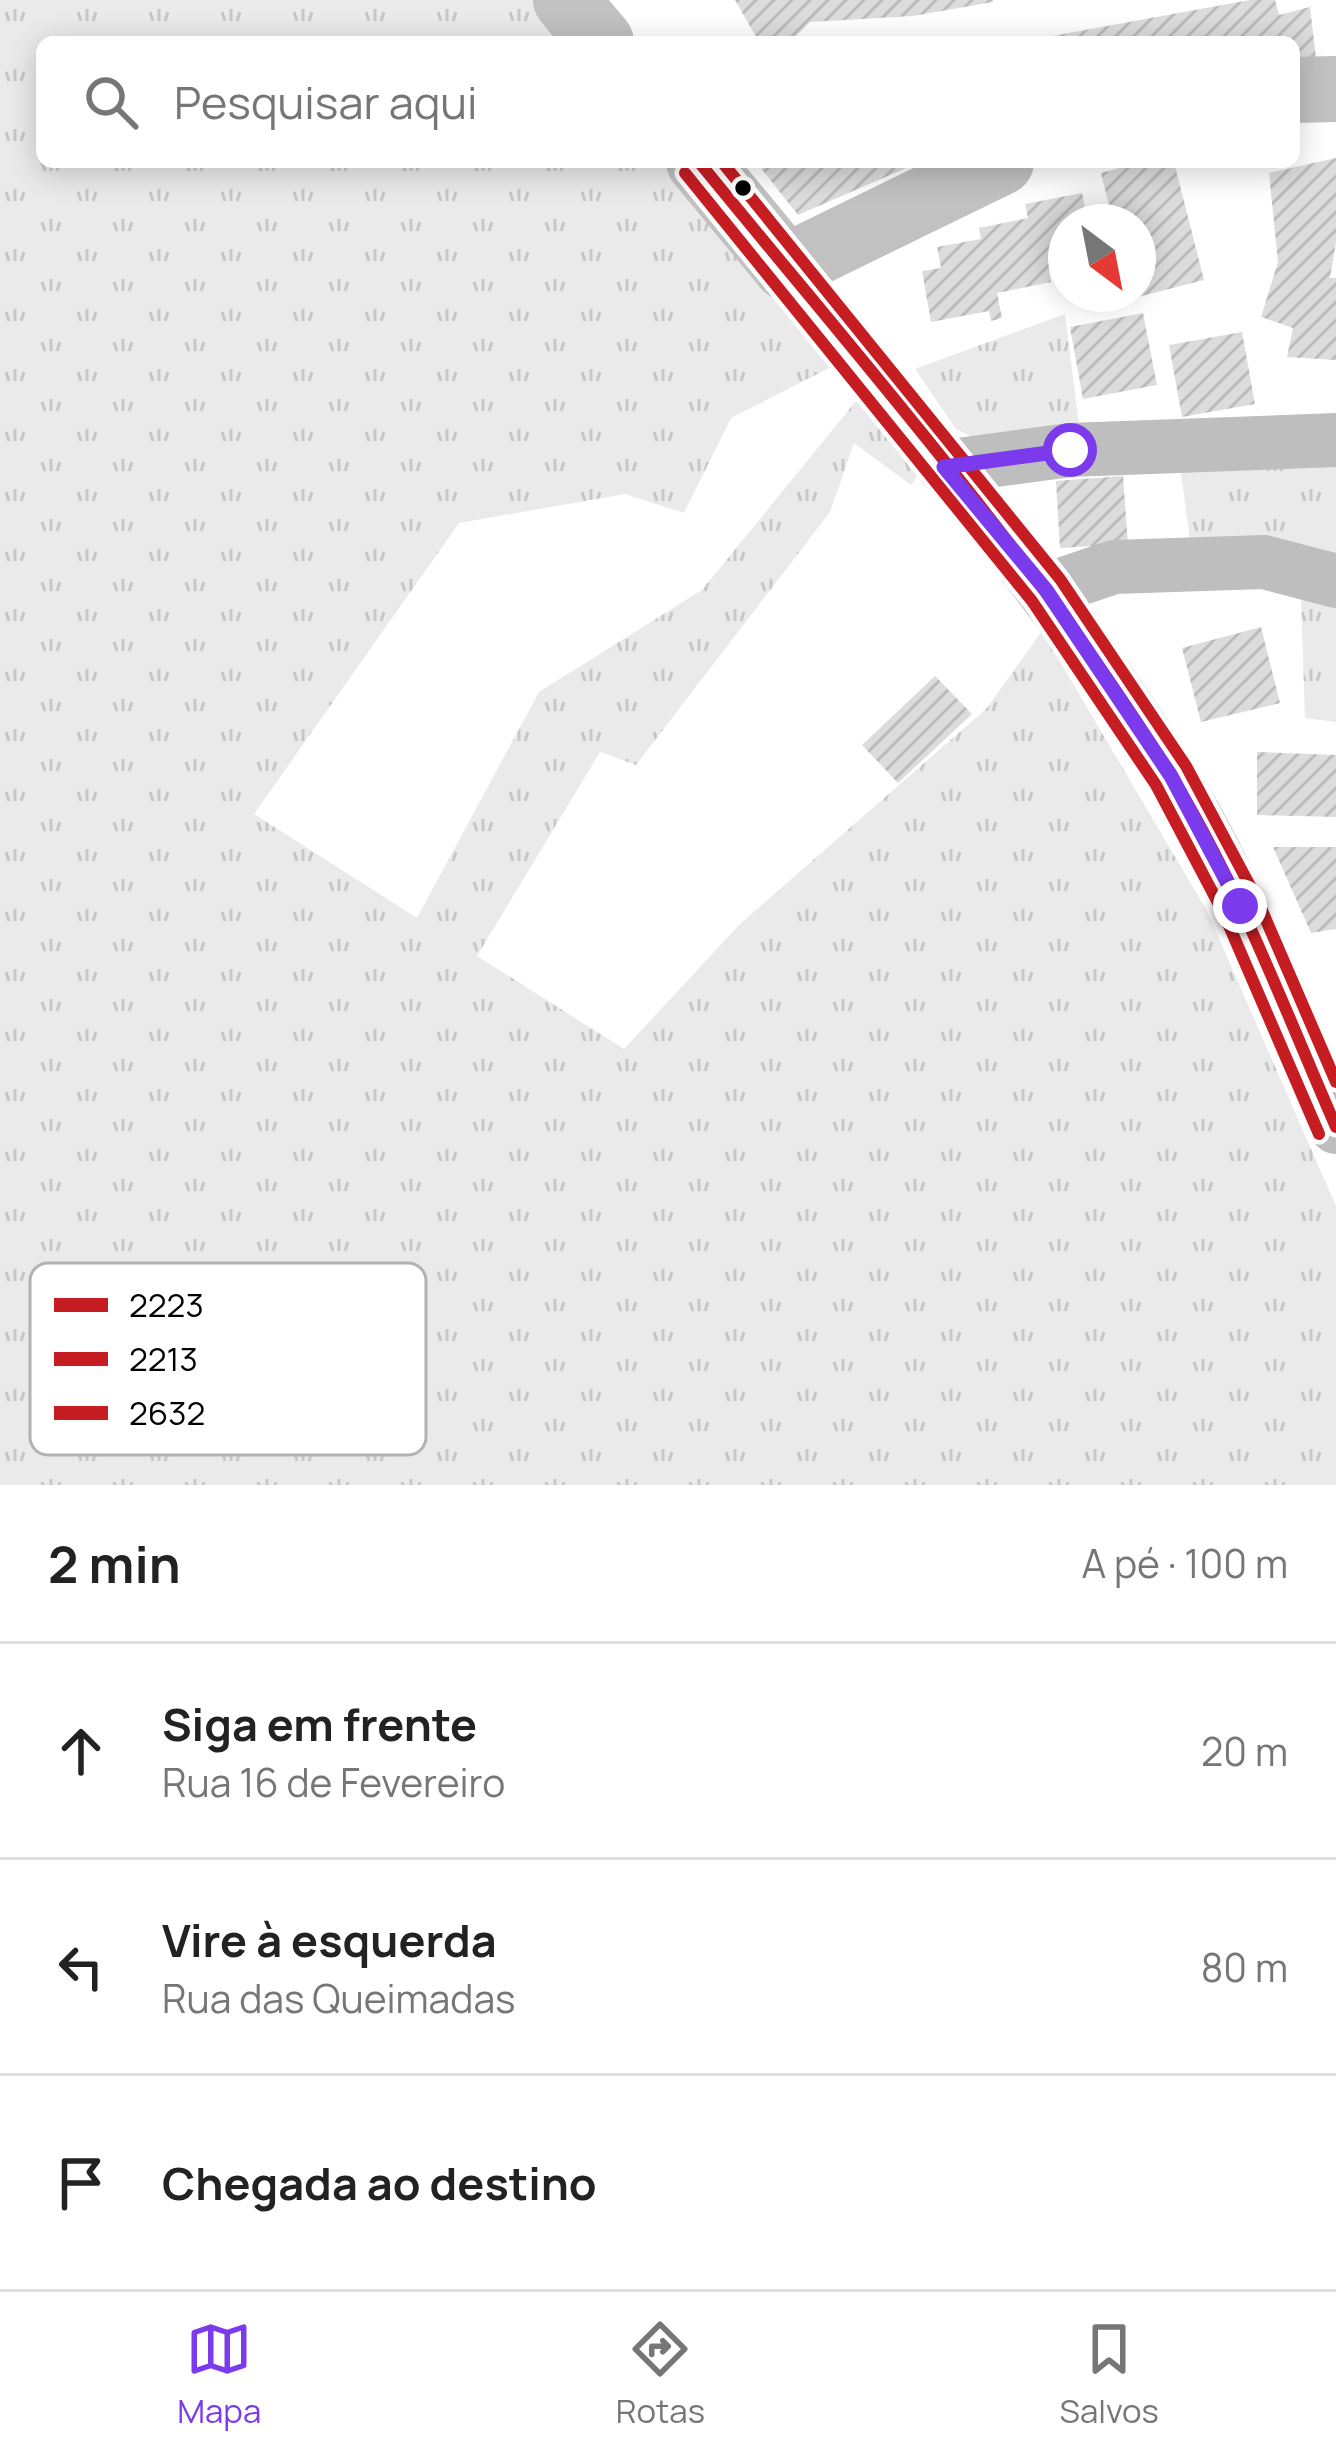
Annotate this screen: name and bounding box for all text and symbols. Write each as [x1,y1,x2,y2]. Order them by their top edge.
search box [36,36,1300,168]
icon: search [78,69,144,135]
text: Pesquisar aqui [174,71,478,133]
unlabelled marker [732,177,754,199]
north arrow [1048,204,1156,312]
route start [1043,423,1097,477]
route end [1213,879,1267,933]
legend [30,1263,426,1455]
text: 2223 [129,1282,204,1327]
text: 2213 [129,1336,198,1381]
text: 2632 [129,1390,205,1435]
text: 2 min [48,1529,181,1598]
text: A pé · 100 m [1082,1536,1288,1590]
text: Siga em frente [162,1693,477,1755]
icon: ahead [48,1718,114,1784]
text: 20 m [1201,1724,1288,1778]
text: Rua 16 de Fevereiro [162,1755,505,1809]
text: Vire à esquerda [162,1909,497,1971]
icon: left [48,1934,114,2000]
text: 80 m [1201,1940,1288,1994]
text: Rua das Queimadas [162,1971,516,2025]
icon: arrive [48,2150,114,2216]
text: Chegada ao destino [162,2152,596,2214]
tab: Mapa [177,2316,261,2433]
tab: Rotas [616,2316,705,2433]
tab: Salvos [1060,2316,1159,2433]

